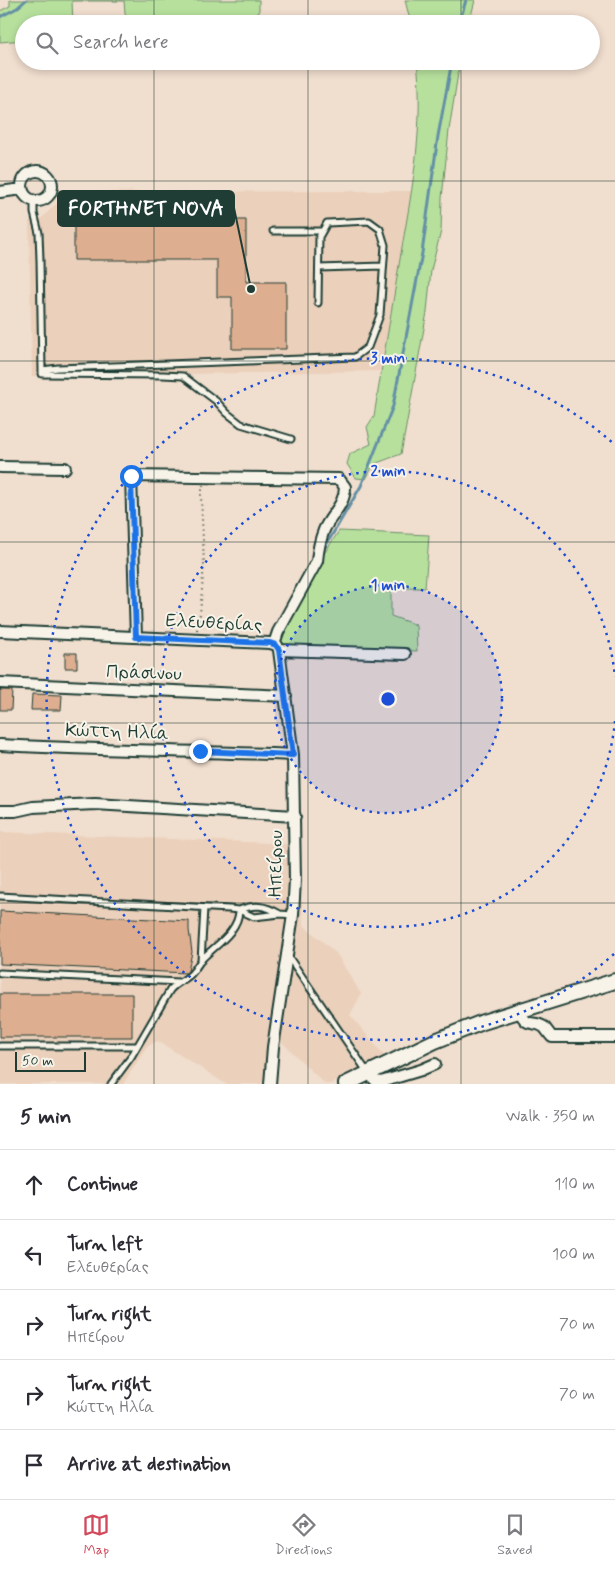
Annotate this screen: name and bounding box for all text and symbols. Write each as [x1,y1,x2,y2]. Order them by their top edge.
search box [15,15,600,70]
icon: search [33,29,61,57]
text: Search here [73,30,169,55]
callout: FORTHNET NOVA [58,191,234,226]
text: FORTHNET NOVA [68,196,224,223]
text: 3 min [371,349,405,369]
text: 2 min [370,462,406,482]
route start [120,465,143,488]
text: 1 min [371,576,405,596]
street label: Ελευθερίας [165,608,263,638]
street label: Πράσινου [106,659,182,687]
centre of rings [379,690,397,708]
street label: Κώττη Ηλία [65,718,169,746]
route end [189,740,212,763]
street label: Ηπείρου [263,830,289,898]
scale bar [15,1049,86,1072]
text: 50 m [22,1052,53,1070]
text: 5 min [20,1103,72,1131]
text: Walk · 350 m [506,1106,595,1127]
icon: ahead [20,1171,48,1199]
text: Continue [67,1172,138,1197]
text: 110 m [554,1174,595,1195]
text: Turn left [67,1232,143,1257]
icon: left [20,1241,48,1269]
text: 100 m [552,1244,595,1265]
text: Ελευθερίας [67,1257,149,1278]
text: Turn right [67,1302,151,1327]
icon: right [20,1311,48,1339]
text: 70 m [559,1314,595,1335]
text: Ηπείρου [67,1327,124,1348]
text: Turn right [67,1372,151,1397]
icon: right [20,1381,48,1409]
text: 70 m [559,1384,595,1405]
text: Κώττη Ηλία [67,1397,154,1418]
icon: arrive [20,1451,48,1479]
text: Arrive at destination [67,1452,231,1477]
tab: Map [82,1511,110,1559]
tab: Directions [275,1511,333,1559]
tab: Saved [497,1511,533,1559]

